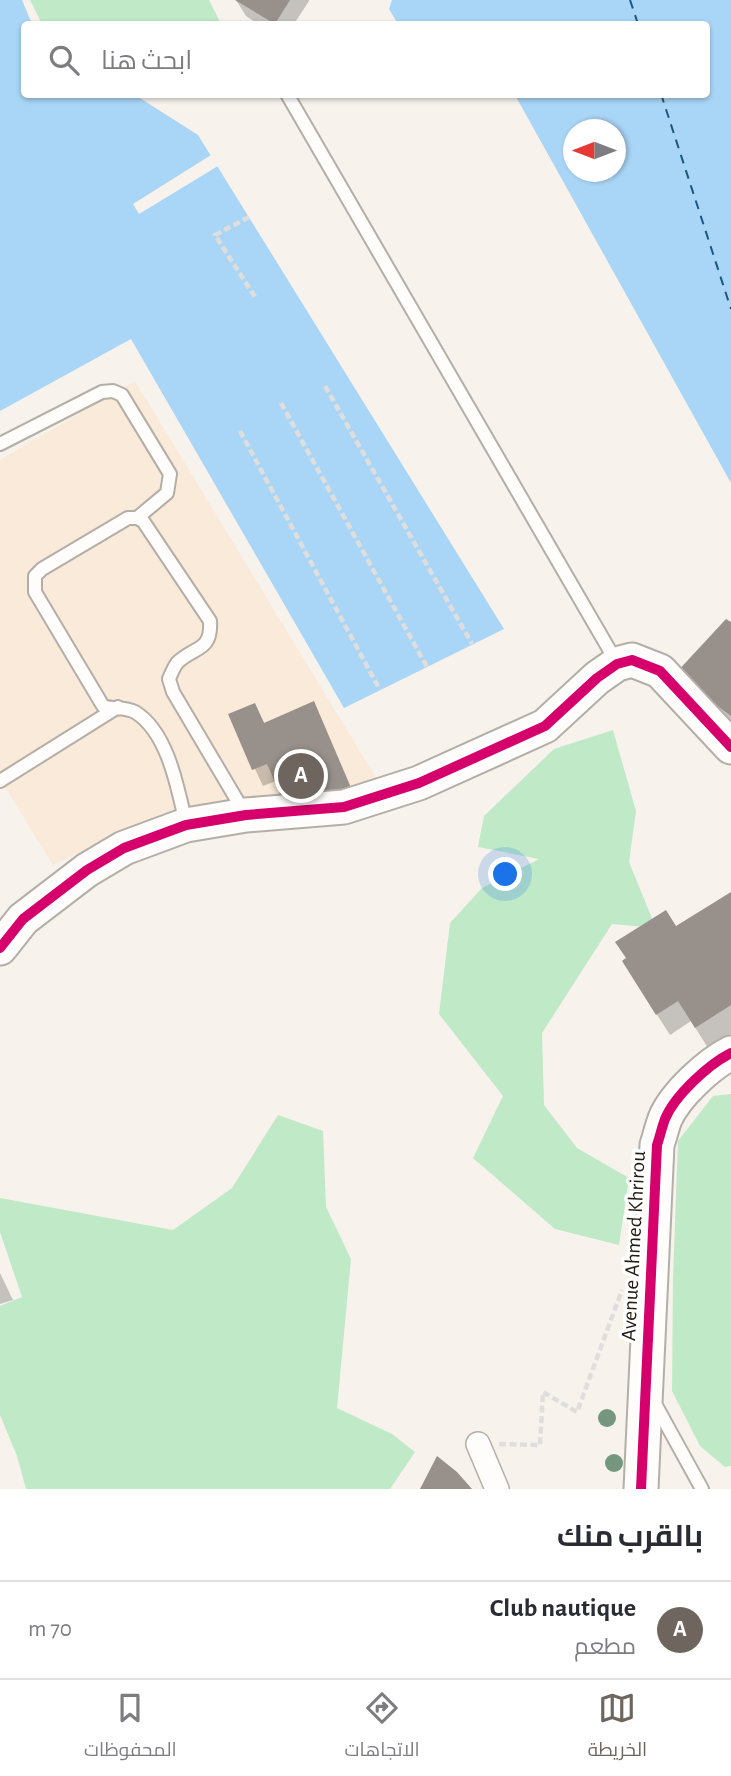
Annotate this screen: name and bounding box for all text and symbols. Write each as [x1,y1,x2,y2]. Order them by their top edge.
search box [21,21,710,98]
icon: search [45,41,83,79]
text: ابحث هنا [101,48,192,74]
north arrow [563,119,626,182]
pin: A [278,750,324,802]
your location [488,857,522,891]
street label: Avenue Ahmed Khrirou [618,1150,649,1342]
text: بالقرب منك [557,1522,703,1552]
text: Club nautique [490,1595,636,1621]
text: 70 m [28,1618,72,1641]
text: A [673,1618,687,1641]
text: مطعم [574,1636,636,1659]
tab: المحفوظات [84,1689,177,1767]
tab: الاتجاهات [344,1689,420,1767]
tab: الخريطة [588,1689,647,1767]

